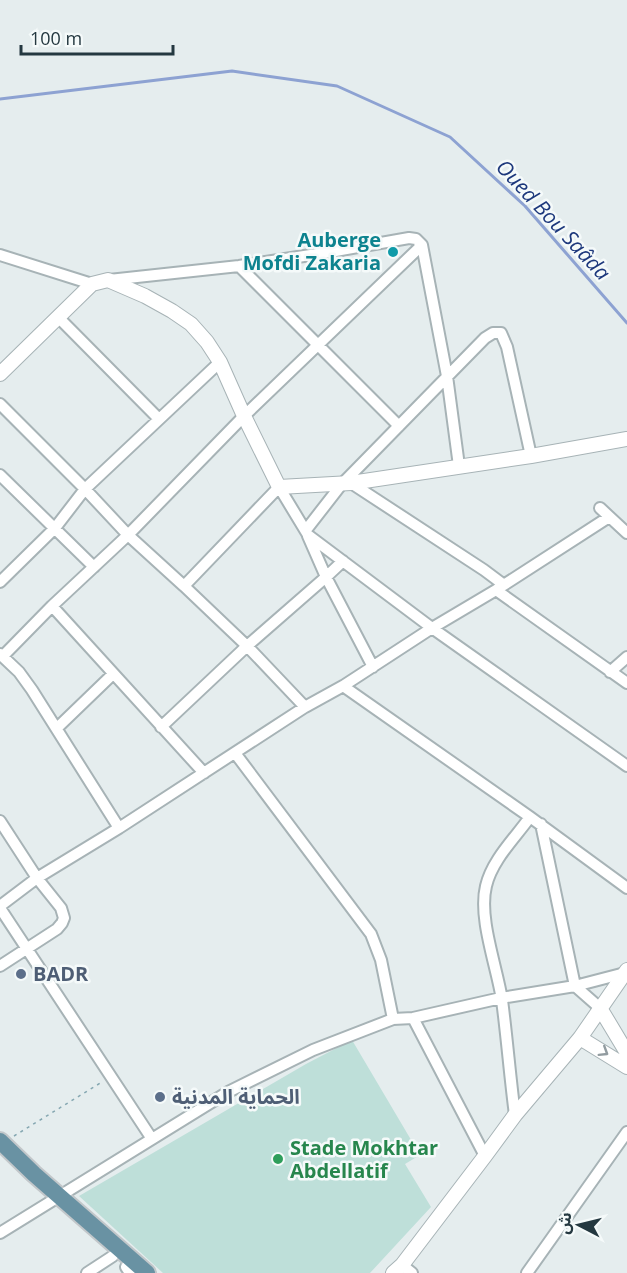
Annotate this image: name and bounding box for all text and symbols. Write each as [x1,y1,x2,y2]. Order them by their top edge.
scale bar [21,18,172,56]
text: 100 m [30,26,82,50]
water label: Oued Bou Saâda [490,153,617,286]
place label: Auberge Mofdi Zakaria [243,226,381,276]
marker: Auberge Mofdi Zakaria [386,245,400,259]
place label: BADR [33,960,89,987]
marker: BADR [14,967,28,981]
one-way arrow [597,1045,608,1056]
place label: الحماية المدنية [172,1083,300,1110]
marker: الحماية المدنية [153,1090,167,1104]
place label: Stade Mokhtar Abdellatif [290,1134,438,1184]
marker: Stade Mokhtar Abdellatif [271,1152,285,1166]
north arrow [549,1195,609,1255]
text: ش [552,1211,576,1235]

